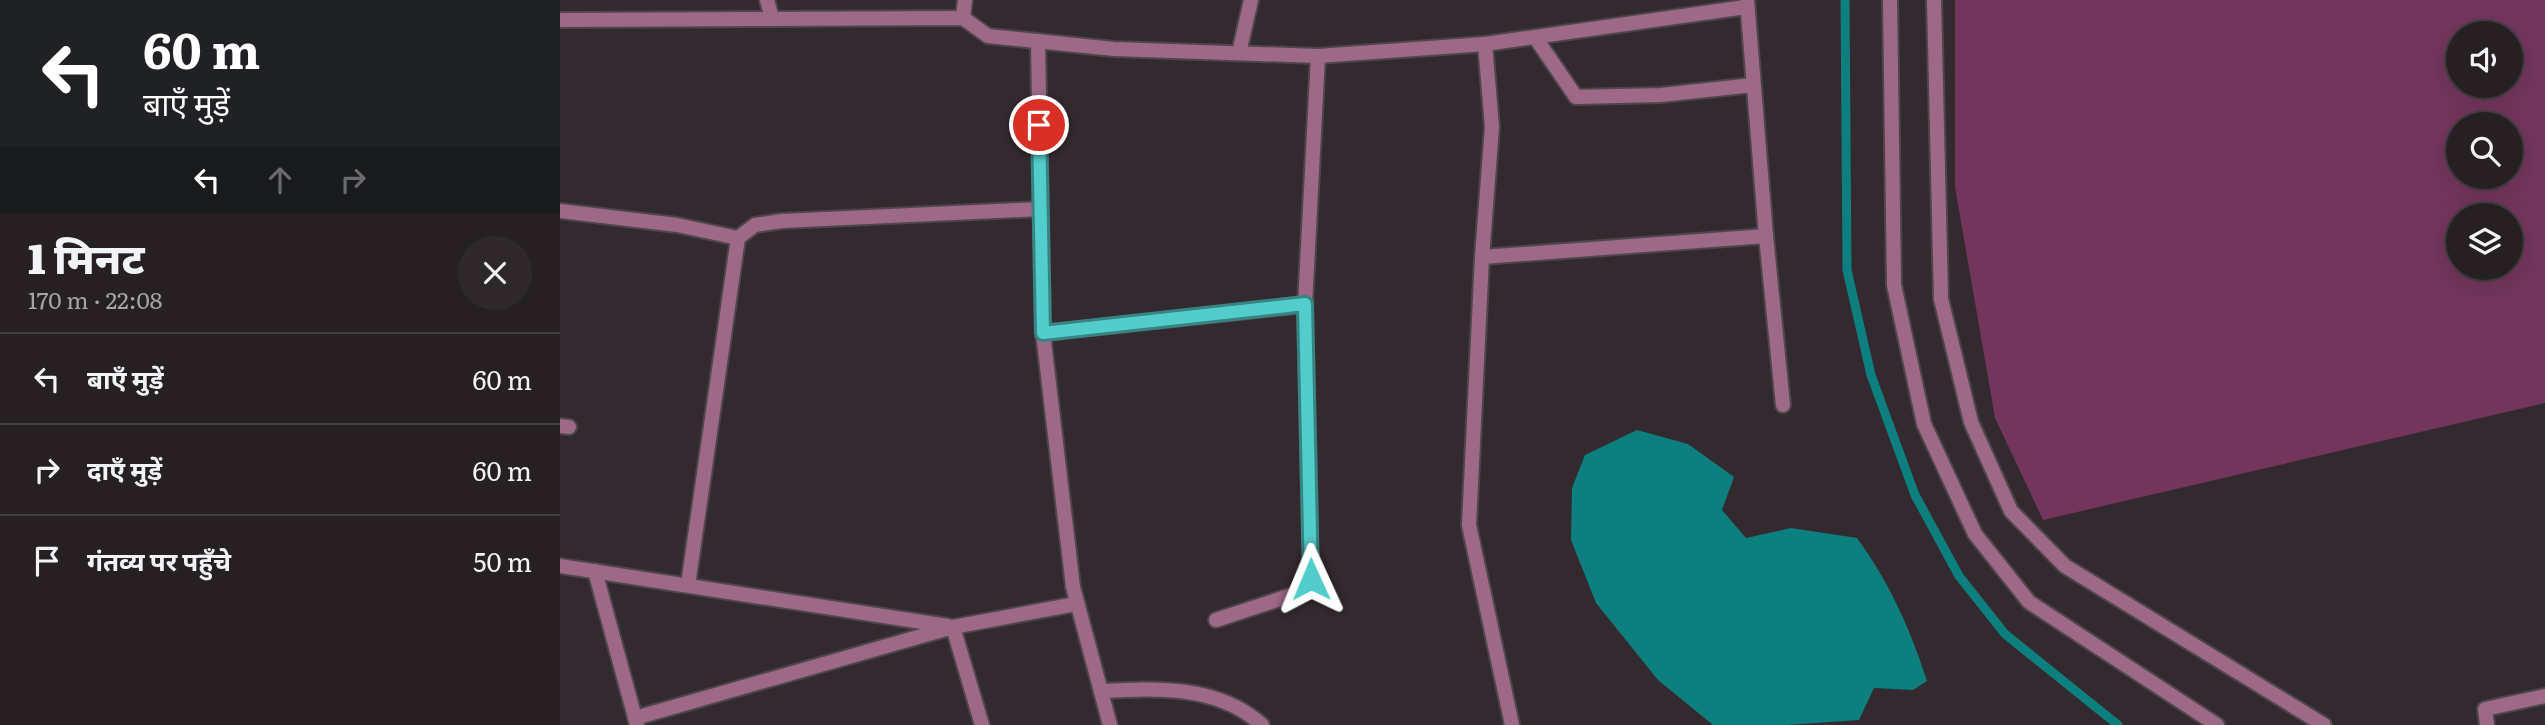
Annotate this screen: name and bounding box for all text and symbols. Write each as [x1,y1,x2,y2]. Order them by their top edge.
text: 60 m [143,11,260,84]
map controls [2446,21,2523,280]
button: sound [2446,21,2523,98]
icon: left [28,28,119,119]
text: बाएँ मुड़ें [143,78,230,126]
pin [1009,95,1069,155]
icon: arrive [1020,106,1058,144]
button: search [2446,112,2523,189]
icon: left [188,161,226,199]
icon: ahead [261,161,299,199]
icon: right [334,161,372,199]
button: layers [2446,203,2523,280]
text: 1 मिनट [28,225,144,287]
button: close [458,236,532,310]
text: 170 m · 22:08 [28,282,162,316]
text: बाएँ मुड़ें [87,358,164,397]
text: 60 m [473,359,532,398]
icon: left [28,360,66,398]
text: दाएँ मुड़ें [87,449,162,488]
text: 60 m [473,450,532,489]
icon: right [28,451,66,489]
text: गंतव्य पर पहुँचे [87,540,231,579]
text: 50 m [473,541,532,580]
icon: arrive [28,542,66,580]
position arrow [1274,542,1348,616]

